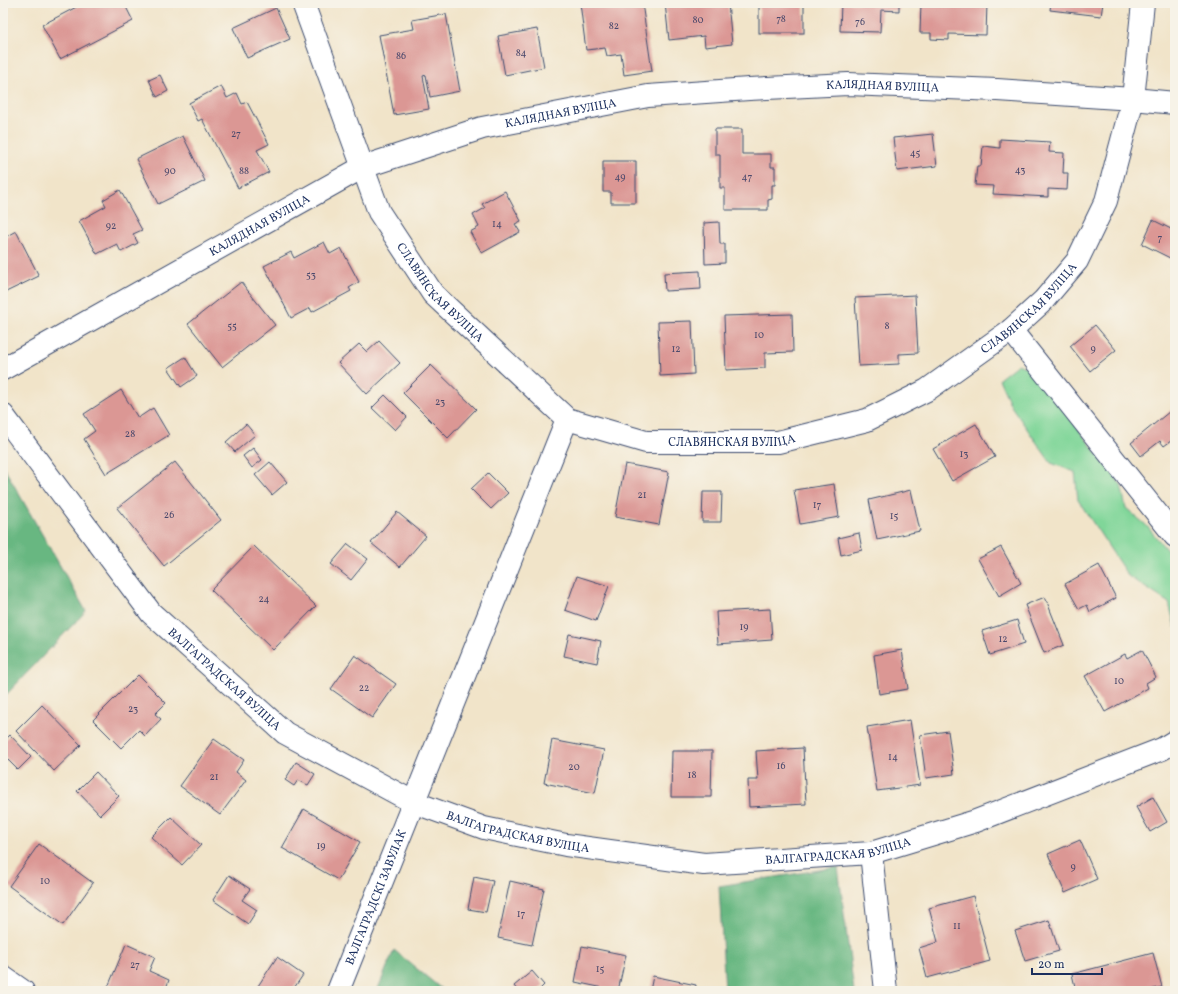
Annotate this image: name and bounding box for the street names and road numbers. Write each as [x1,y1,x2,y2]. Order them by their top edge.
street label: КАЛЯДНАЯ ВУЛІЦА [826,77,940,97]
street label: КАЛЯДНАЯ ВУЛІЦА [504,95,618,132]
street label: КАЛЯДНАЯ ВУЛІЦА [207,191,314,261]
street label: СЛАВЯНСКАЯ ВУЛІЦА [392,240,487,347]
street label: СЛАВЯНСКАЯ ВУЛІЦА [978,259,1081,358]
street label: СЛАВЯНСКАЯ ВУЛІЦА [668,431,798,451]
street label: ВАЛГАГРАДСКАЯ ВУЛІЦА [164,625,284,735]
street label: ВАЛГАГРАДСКАЯ ВУЛІЦА [444,808,591,857]
street label: ВАЛГАГРАДСКІ ЗАВУЛАК [342,828,411,968]
street label: ВАЛГАГРАДСКАЯ ВУЛІЦА [765,834,913,869]

